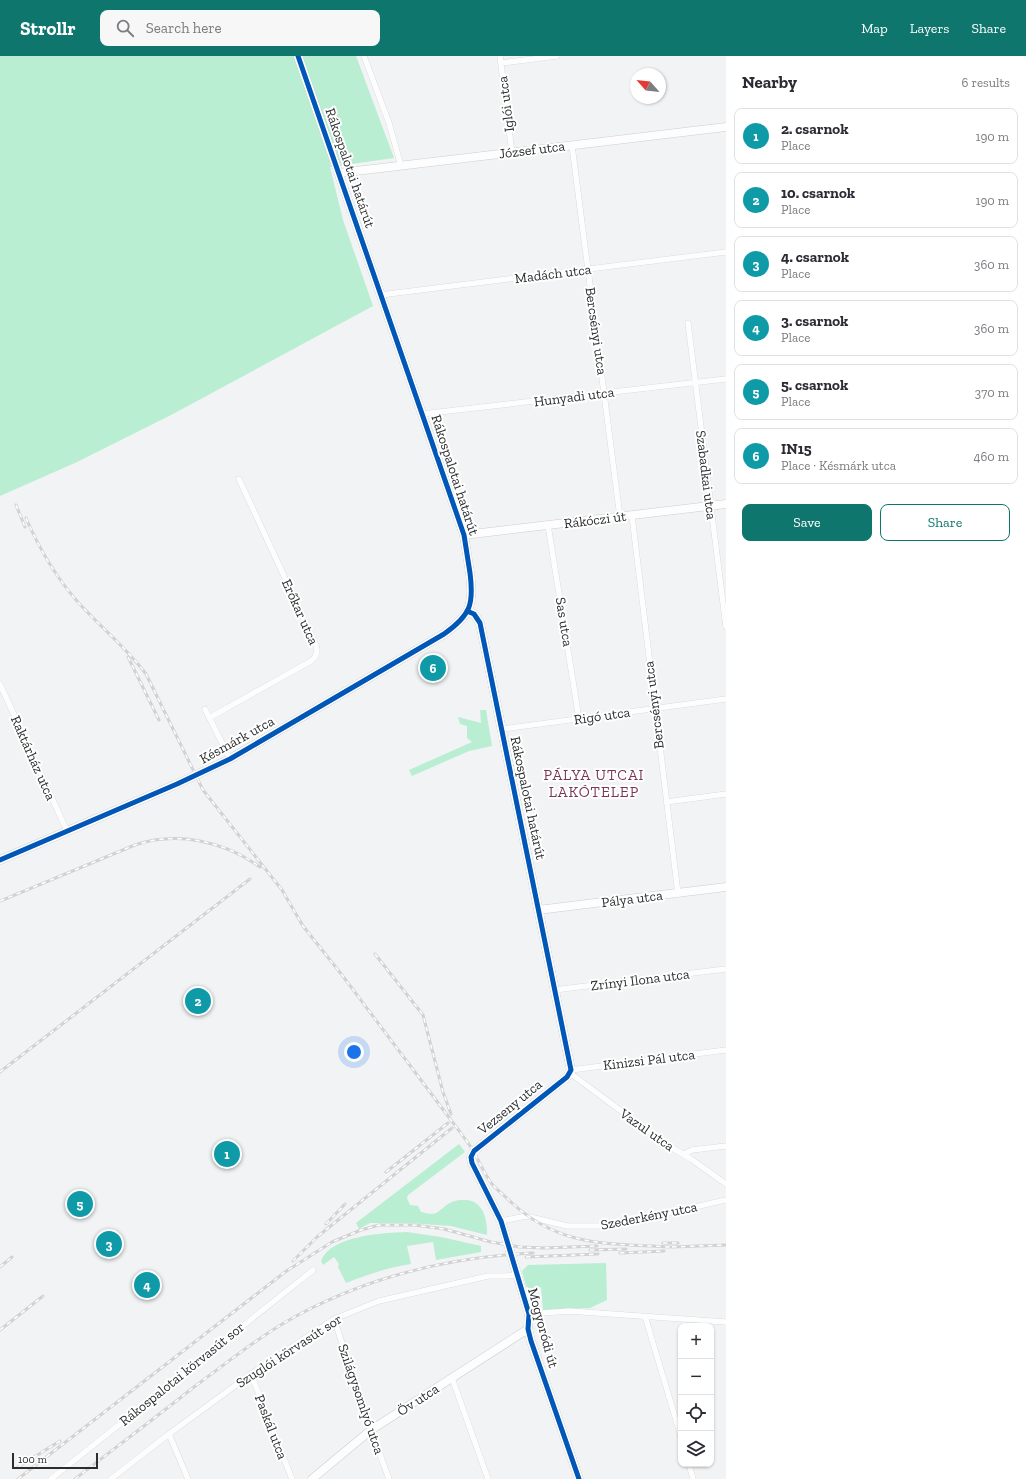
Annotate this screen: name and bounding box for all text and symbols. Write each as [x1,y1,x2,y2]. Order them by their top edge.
search box [100,10,380,46]
text: Strollr [20,17,76,40]
icon: search [114,17,136,39]
text: Search here [146,19,222,37]
text: Map [861,20,888,37]
text: Layers [910,20,949,37]
text: Share [971,20,1006,37]
north arrow [630,68,666,104]
text: Nearby [742,72,797,92]
street label: Iglói utca [494,75,518,133]
text: 6 results [962,75,1010,90]
street label: Rákospalotai határút [322,106,379,231]
text: 2. csarnok [781,120,848,138]
text: 1 [753,129,759,144]
text: 190 m [975,129,1009,144]
street label: József utca [498,137,566,162]
text: Place [781,138,810,153]
text: 10. csarnok [781,184,855,202]
text: 2 [753,193,759,208]
text: 190 m [975,193,1009,208]
text: Place [781,202,810,217]
text: 4. csarnok [781,248,849,266]
text: 3 [753,257,759,272]
text: 360 m [974,257,1009,272]
street label: Madách utca [514,261,593,287]
text: Place [781,266,810,281]
street label: Bercsényi utca [581,286,611,376]
text: 3. csarnok [781,312,848,330]
text: 4 [752,321,760,336]
text: 360 m [974,321,1009,336]
text: Place [781,330,810,345]
text: 5. csarnok [781,376,848,394]
street label: Hunyadi utca [533,384,615,410]
text: 5 [753,385,759,400]
text: 370 m [975,385,1009,400]
text: Place [781,394,810,409]
street label: Rákospalotai határút [427,413,483,538]
street label: Szabadkai utca [692,429,720,521]
text: IN15 [781,440,812,458]
text: 6 [753,449,759,464]
text: 460 m [973,449,1009,464]
text: Place · Késmárk utca [781,458,896,473]
button: Save [742,504,872,541]
button: Share [880,504,1010,541]
street label: Rákóczi út [563,508,628,532]
street label: Erőkar utca [278,576,322,648]
street label: Sas utca [552,596,576,648]
pin: 6 [420,653,446,683]
street label: Bercsényi utca [640,660,668,750]
street label: Rigó utca [573,704,632,728]
street label: Késmárk utca [197,712,278,768]
street label: Raktárház utca [7,713,59,803]
street label: Rákospalotai határút [507,735,550,862]
district label: PÁLYA UTCAI LAKÓTELEP [544,766,644,801]
street label: Pálya utca [600,887,664,911]
street label: Zrínyi Ilona utca [590,965,691,994]
pin: 2 [185,986,211,1016]
your location [344,1042,364,1062]
street label: Kinizsi Pál utca [602,1046,696,1074]
street label: Vezseny utca [474,1076,546,1139]
street label: Vazul utca [616,1105,678,1155]
pin: 1 [214,1139,240,1169]
pin: 5 [67,1189,93,1219]
street label: Szederkény utca [599,1198,699,1234]
pin: 3 [96,1229,122,1259]
pin: 4 [134,1270,160,1300]
street label: Mogyoródi út [524,1286,562,1371]
street label: Szuglói körvasút sor [233,1310,345,1392]
street label: Rákospalotai körvasút sor [116,1318,248,1430]
map controls [678,1323,714,1467]
button: + [678,1323,714,1359]
street label: Szilágysomlyó utca [334,1342,388,1457]
button: − [678,1359,714,1395]
street label: Öv utca [394,1380,442,1420]
street label: Paskál utca [251,1392,291,1462]
button: locate [678,1395,714,1431]
button: layers [678,1431,714,1467]
scale bar [12,1451,98,1470]
text: 100 m [18,1453,47,1466]

